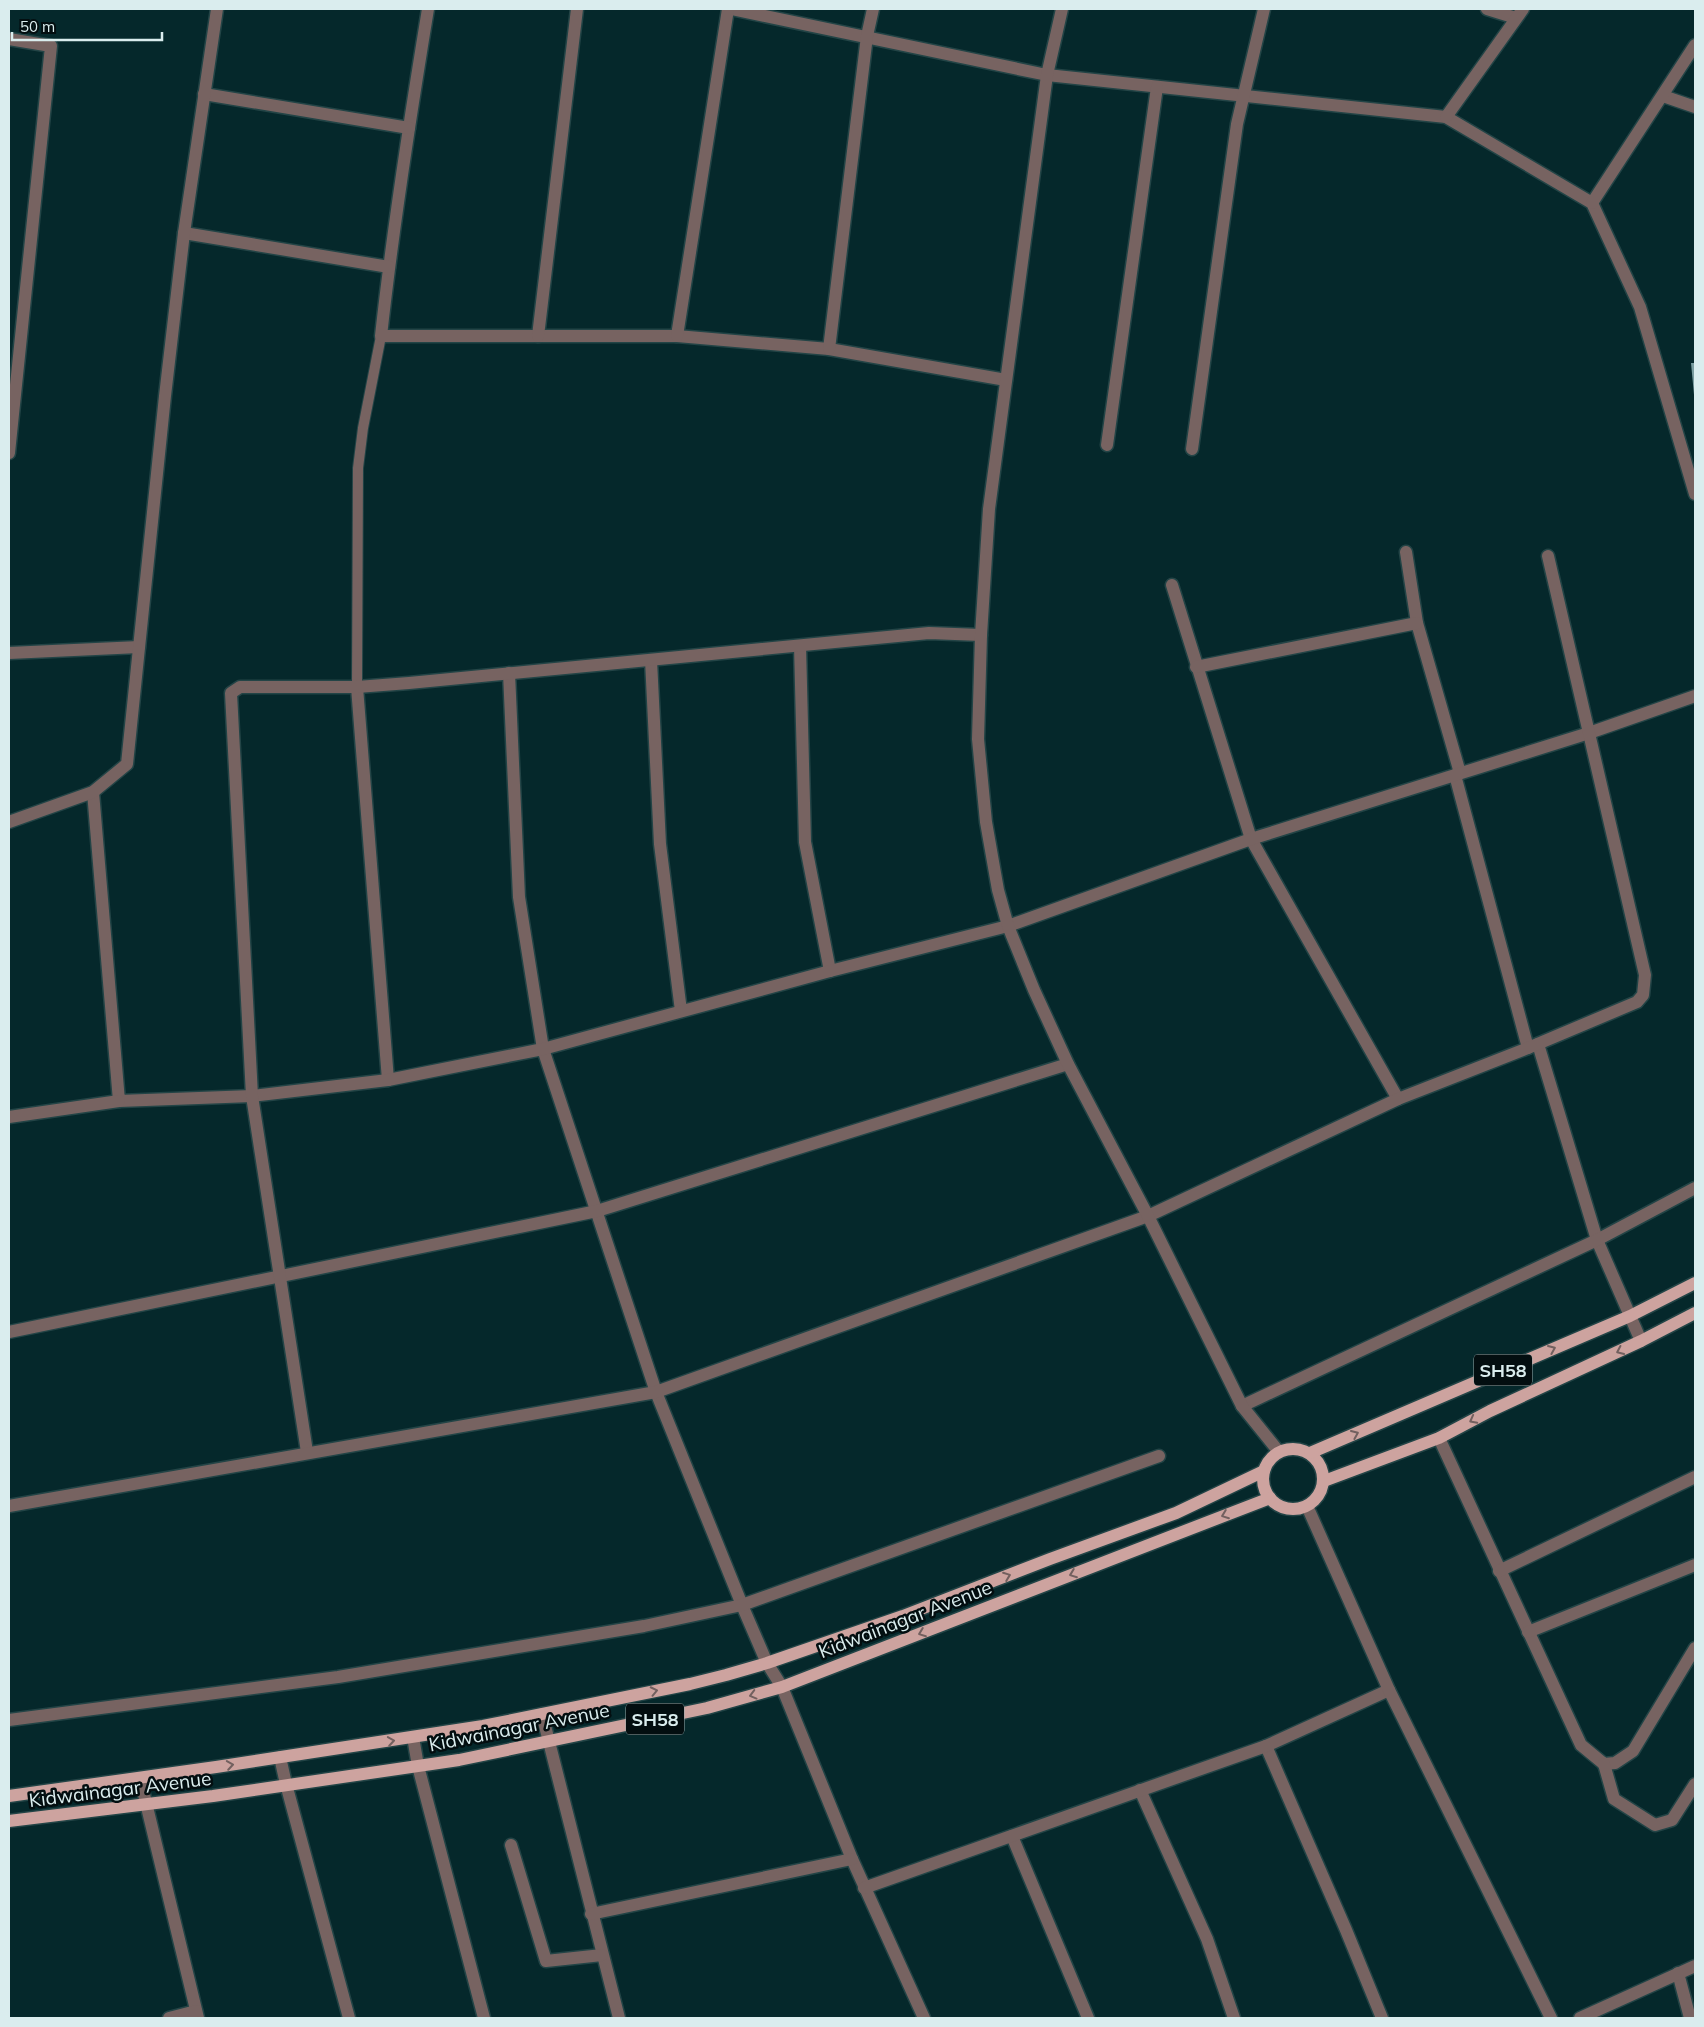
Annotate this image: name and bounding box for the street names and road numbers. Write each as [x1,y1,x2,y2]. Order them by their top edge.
road number: SH58 [1474,1354,1532,1386]
street label: Kidwainagar Avenue [815,1575,995,1663]
street label: Kidwainagar Avenue [427,1698,611,1756]
road number: SH58 [626,1704,684,1735]
street label: Kidwainagar Avenue [27,1766,213,1812]

